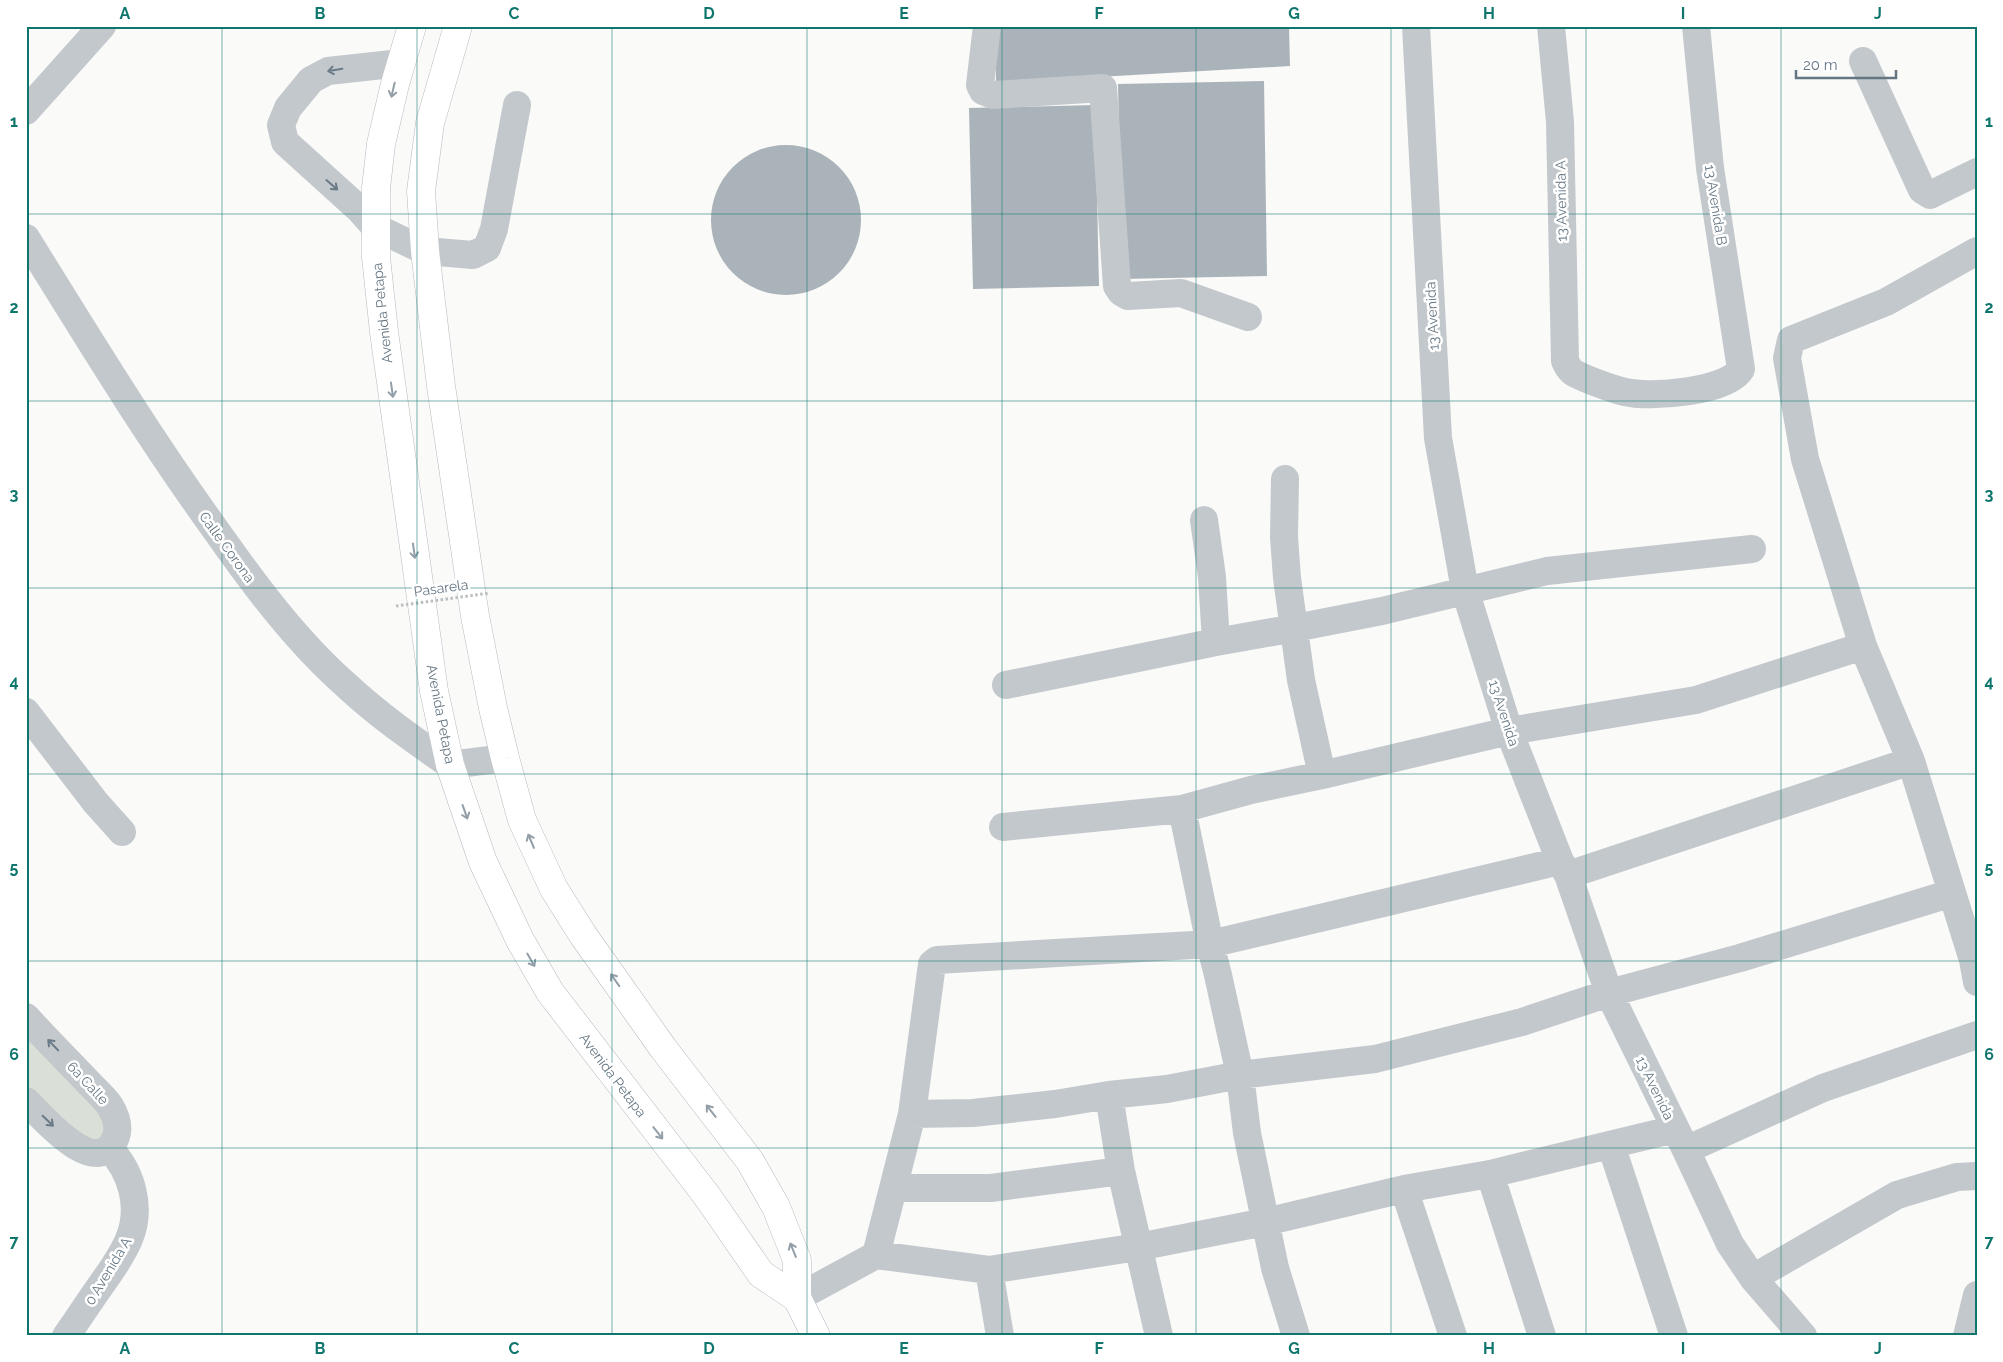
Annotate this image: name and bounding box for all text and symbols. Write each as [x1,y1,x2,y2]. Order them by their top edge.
text: A [120,4,131,23]
text: B [315,4,326,23]
text: C [509,4,520,23]
text: D [703,4,715,23]
text: E [899,4,909,23]
text: F [1094,4,1104,23]
text: G [1288,4,1300,23]
text: H [1483,4,1495,23]
text: I [1681,4,1685,23]
text: J [1874,4,1882,23]
scale bar [1796,48,1896,80]
text: 20 m [1803,56,1838,74]
one-way arrow [327,65,343,75]
one-way arrow [388,81,398,97]
text: 1 [10,112,18,131]
text: 1 [1985,112,1993,131]
street label: 13 Avenida A [1552,160,1570,242]
street label: 13 Avenida B [1702,164,1730,246]
one-way arrow [326,179,339,191]
street label: Avenida Petapa [369,262,395,364]
street label: 13 Avenida [1422,281,1442,351]
text: 2 [9,298,19,317]
text: 2 [1984,298,1994,317]
one-way arrow [387,381,397,397]
text: 3 [10,485,19,504]
text: 3 [1985,485,1994,504]
street label: Calle Corona [196,509,258,585]
one-way arrow [409,542,419,558]
street label: Pasarela [413,576,469,600]
street label: Avenida Petapa [424,663,458,765]
text: 4 [9,672,19,691]
text: 4 [1984,672,1994,691]
street label: 13 Avenida [1486,678,1522,748]
one-way arrow [461,804,471,820]
one-way arrow [526,834,535,849]
text: 5 [10,858,19,877]
text: 5 [1985,858,1994,877]
one-way arrow [527,952,537,967]
one-way arrow [610,973,620,987]
street label: Avenida Petapa [576,1030,650,1120]
one-way arrow [47,1039,59,1052]
text: 6 [9,1045,19,1064]
text: 6 [1984,1045,1994,1064]
street label: 13 Avenida [1633,1054,1677,1122]
street label: 6a Calle [64,1058,112,1108]
one-way arrow [706,1105,717,1118]
one-way arrow [41,1115,54,1127]
one-way arrow [653,1127,664,1140]
text: 7 [10,1232,19,1251]
text: 7 [1985,1232,1994,1251]
street label: 0 Avenida A [81,1234,135,1308]
one-way arrow [788,1243,797,1258]
text: A [120,1339,131,1358]
text: B [315,1339,326,1358]
text: C [509,1339,520,1358]
text: D [703,1339,715,1358]
text: E [899,1339,909,1358]
text: F [1094,1339,1104,1358]
text: G [1288,1339,1300,1358]
text: H [1483,1339,1495,1358]
text: I [1681,1339,1685,1358]
text: J [1874,1339,1882,1358]

